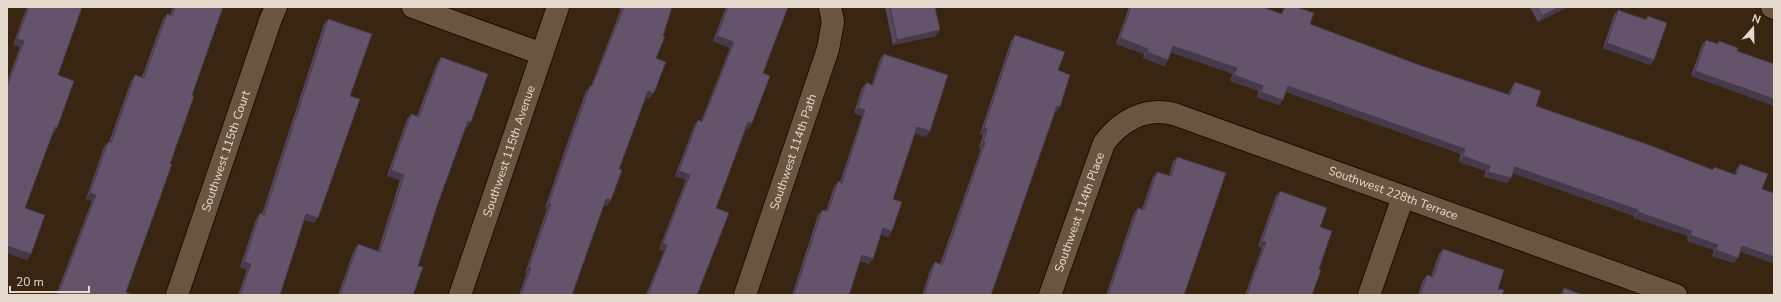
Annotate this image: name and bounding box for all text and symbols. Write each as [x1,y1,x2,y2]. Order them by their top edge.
north arrow [1733,8,1773,48]
text: N [1750,11,1763,28]
street label: Southwest 115th Avenue [479,83,539,219]
street label: Southwest 115th Court [198,88,254,214]
street label: Southwest 114th Path [766,92,820,212]
street label: Southwest 114th Place [1051,150,1108,274]
street label: Southwest 228th Terrace [1326,162,1460,224]
scale bar [10,268,89,294]
text: 20 m [16,274,44,290]

